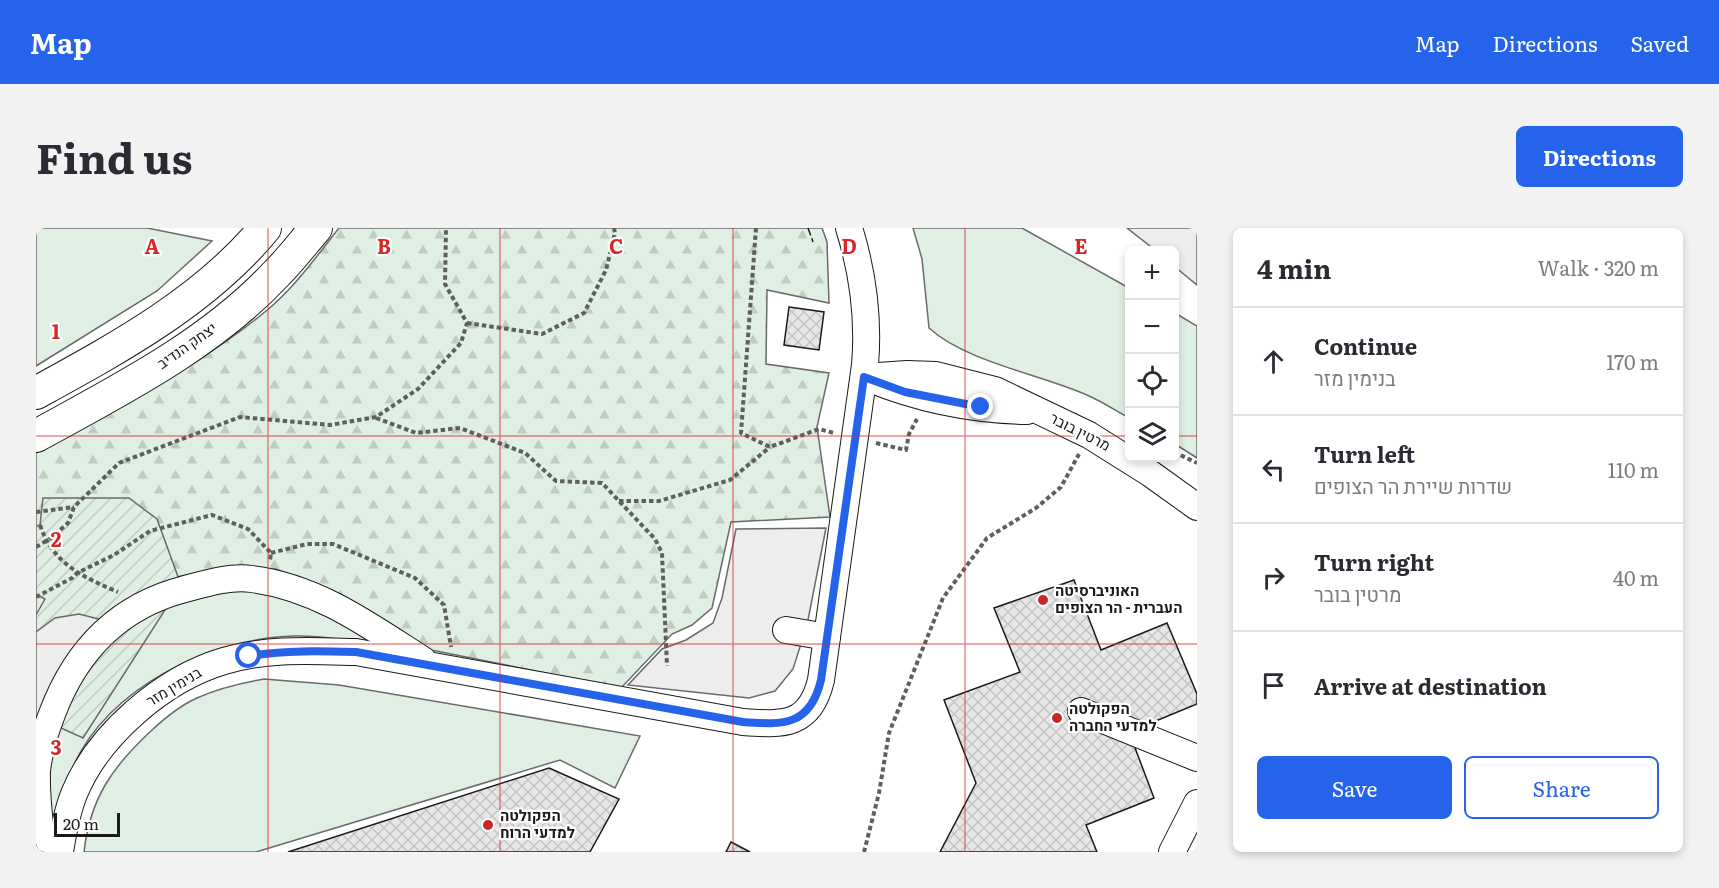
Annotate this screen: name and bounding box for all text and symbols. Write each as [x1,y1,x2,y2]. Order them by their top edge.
text: Map [30,21,92,63]
text: Map [1415,27,1460,58]
text: Directions [1493,27,1598,58]
text: Saved [1631,27,1689,58]
text: Find us [36,125,193,187]
button: Directions [1516,126,1683,187]
text: A [144,230,160,260]
text: B [377,230,391,260]
text: C [609,230,623,260]
text: D [841,230,857,260]
text: E [1074,230,1088,260]
map controls [1125,246,1179,462]
button: + [1125,246,1179,300]
text: 4 min [1257,248,1331,287]
text: Walk · 320 m [1538,252,1659,282]
button: − [1125,300,1179,354]
text: 1 [52,315,60,345]
street label: יצחק הנדיב [151,316,221,374]
text: Continue [1314,329,1417,362]
icon: ahead [1257,345,1290,378]
text: 170 m [1606,346,1659,376]
button: locate [1125,354,1179,408]
text: בנימין מזר [1314,362,1396,392]
route end [967,393,993,419]
street label: מרטין בובר [1046,406,1115,456]
button: layers [1125,408,1179,462]
text: Turn left [1314,437,1415,470]
icon: left [1257,453,1290,486]
text: 110 m [1608,454,1659,484]
text: שדרות שיירת הר הצופים [1314,470,1512,500]
text: 2 [51,523,62,553]
text: Turn right [1314,545,1434,578]
icon: right [1257,561,1290,594]
text: 40 m [1613,562,1659,592]
place label: האוניברסיטה העברית - הר הצופים [1055,578,1183,618]
text: מרטין בובר [1314,578,1401,608]
marker: האוניברסיטה העברית - הר הצופים [1036,593,1050,607]
route start [235,642,261,668]
street label: בנימין מזר [141,660,206,711]
icon: arrive [1257,669,1290,702]
text: Arrive at destination [1314,669,1547,702]
place label: הפקולטה למדעי החברה [1069,696,1157,736]
marker: הפקולטה למדעי החברה [1050,711,1064,725]
text: 3 [50,731,62,761]
button: Save [1257,756,1452,819]
button: Share [1464,756,1659,819]
place label: הפקולטה למדעי הרוח [500,803,575,843]
scale bar [54,810,120,838]
text: 20 m [63,811,99,835]
marker: הפקולטה למדעי הרוח [481,818,495,832]

